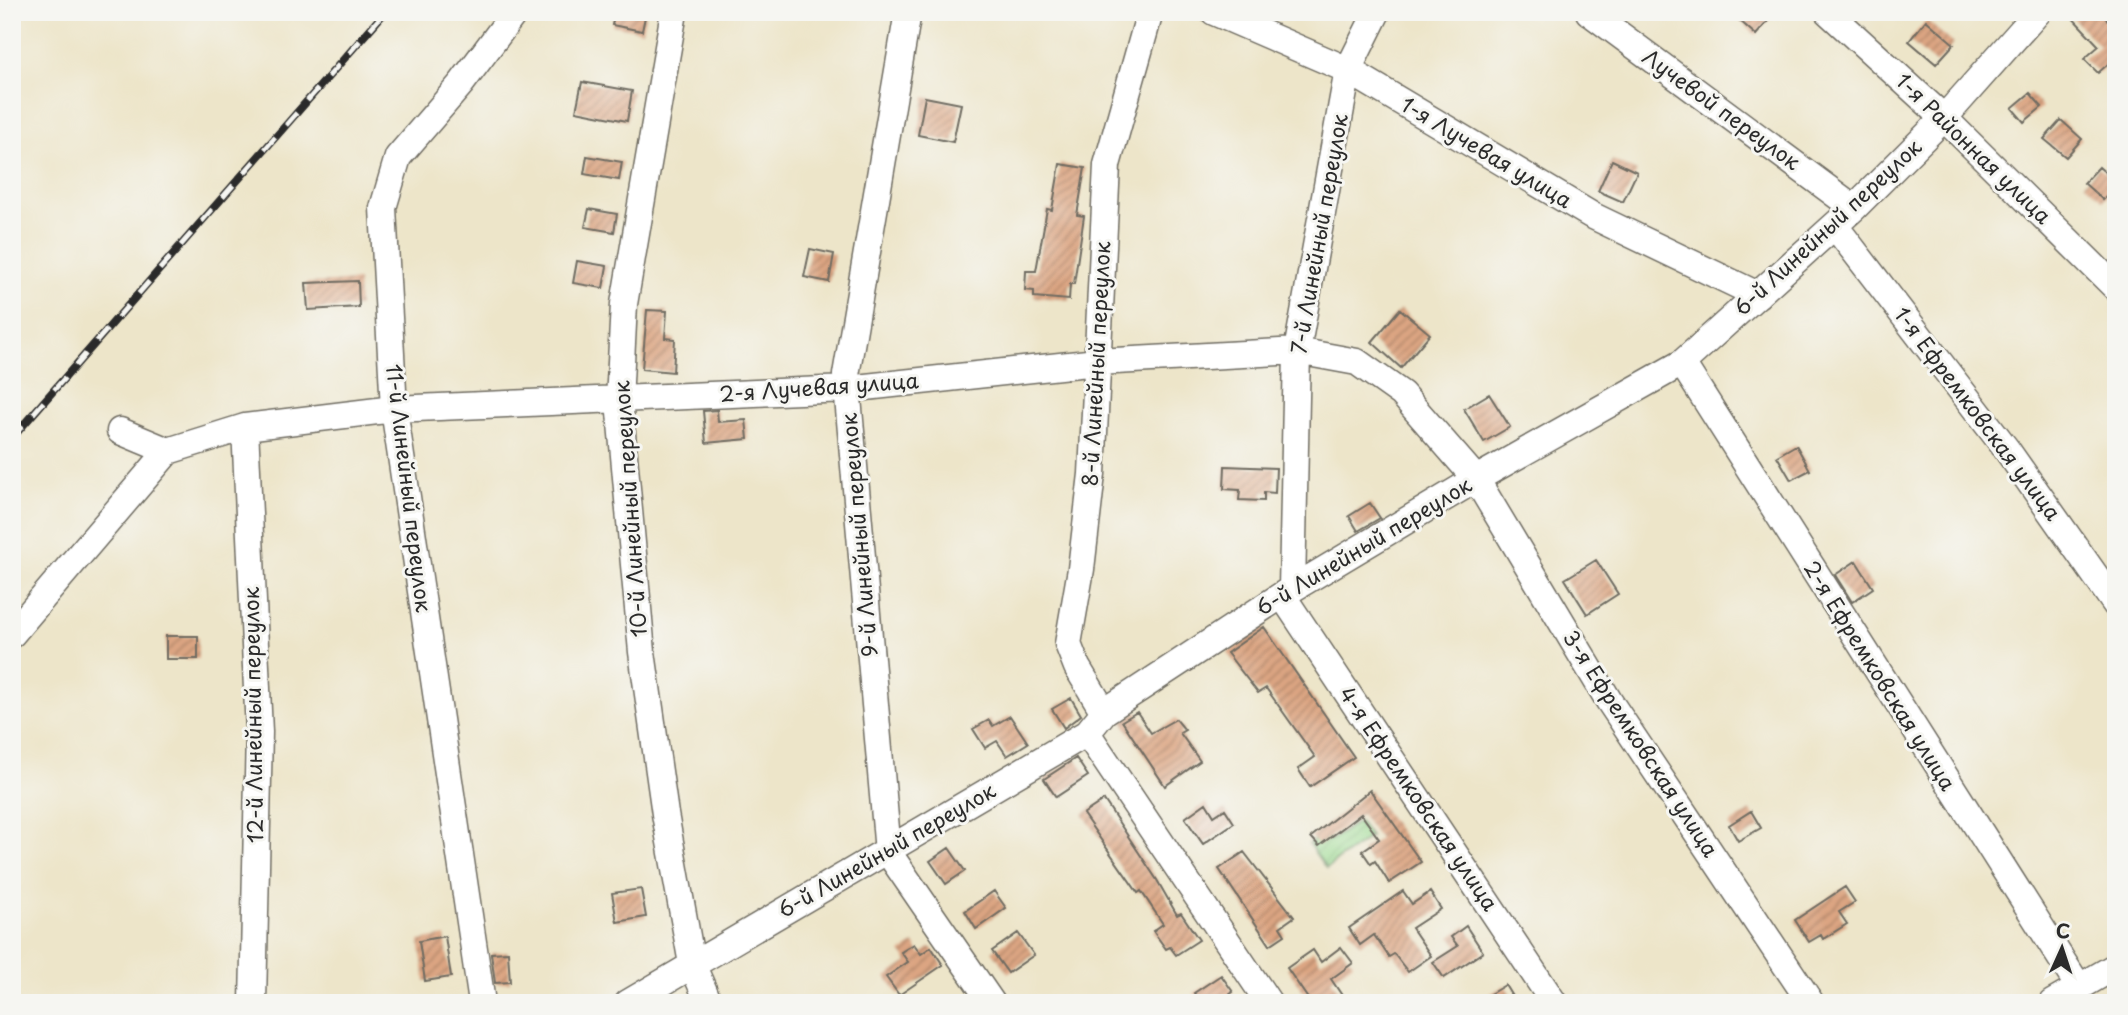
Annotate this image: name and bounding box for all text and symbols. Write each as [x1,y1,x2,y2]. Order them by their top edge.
street label: Лучевой переулок [1637,40,1808,177]
street label: 1-я Районная улица [1889,65,2060,231]
street label: 1-я Лучевая улица [1395,87,1579,215]
street label: 7-й Линейный переулок [1281,111,1355,356]
street label: 6-й Линейный переулок [1725,130,1928,322]
street label: 8-й Линейный переулок [1073,240,1117,487]
street label: 1-я Ефремковская улица [1887,299,2070,527]
street label: 11-й Линейный переулок [379,362,441,614]
street label: 2-я Лучевая улица [718,363,920,409]
street label: 10-й Линейный переулок [604,379,654,638]
street label: 9-й Линейный переулок [831,411,885,658]
street label: 6-й Линейный переулок [1249,468,1477,623]
street label: 2-я Ефремковская улица [1797,554,1965,797]
street label: 12-й Линейный переулок [234,586,270,843]
street label: 3-я Ефремковская улица [1556,623,1728,863]
street label: 4-я Ефремковская улица [1332,679,1507,917]
street label: 6-й Линейный переулок [771,773,1001,925]
north arrow [2026,914,2096,984]
text: С [2055,916,2071,944]

